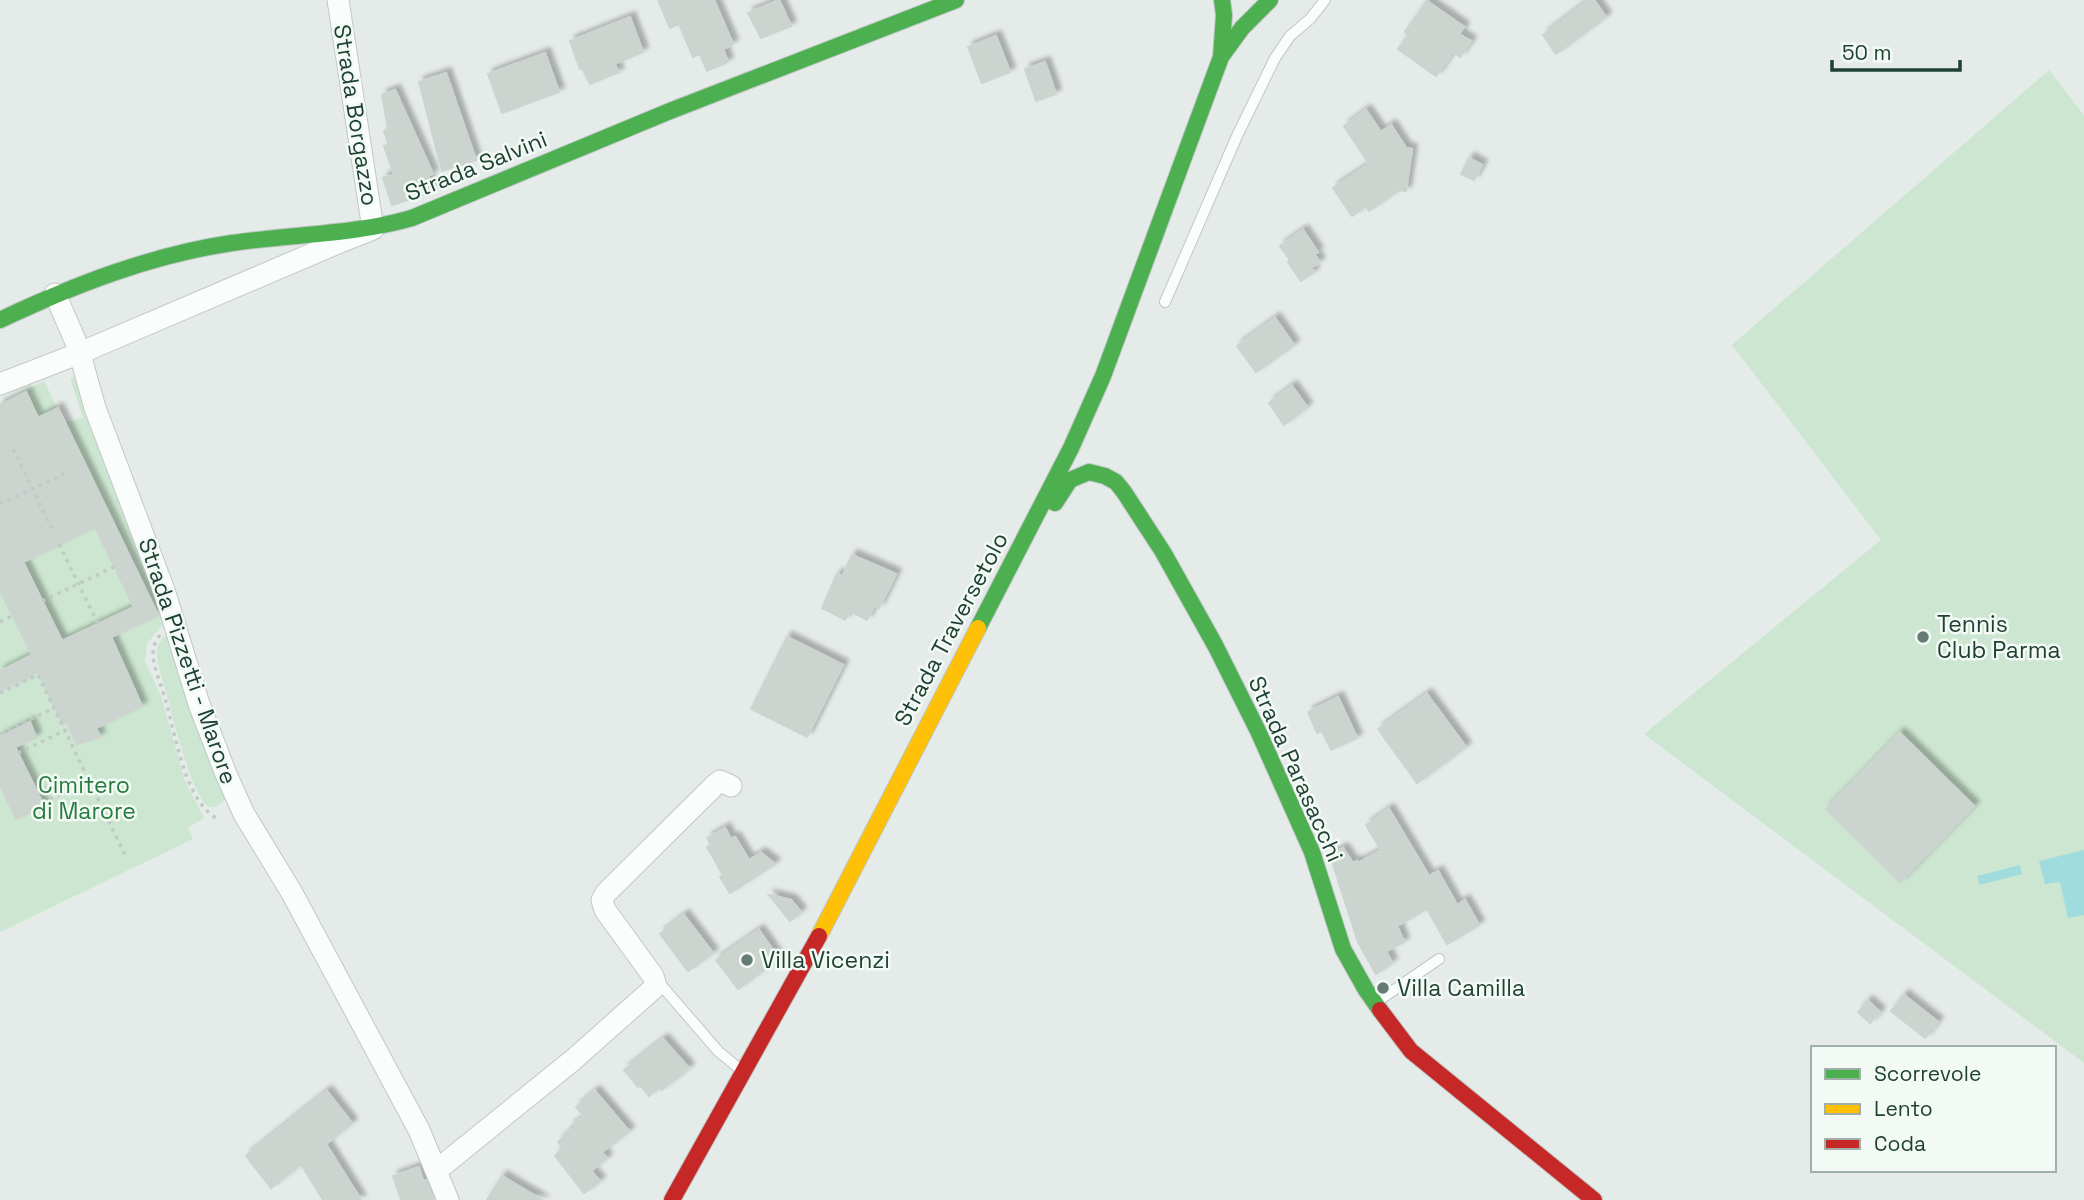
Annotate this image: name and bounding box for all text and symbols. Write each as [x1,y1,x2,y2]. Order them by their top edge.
street label: Strada Borgazzo [327,22,385,208]
scale bar [1832,28,1960,72]
text: 50 m [1842,39,1892,66]
street label: Strada Salvini [401,124,551,208]
street label: Strada Traversetolo [887,527,1015,731]
street label: Strada Pizzetti - Marore [132,534,244,788]
place label: Tennis Club Parma [1937,609,2061,665]
marker: Tennis Club Parma [1915,629,1931,645]
street label: Strada Parasacchi [1242,671,1350,867]
park label: Cimitero di Marore [32,770,136,826]
place label: Villa Vicenzi [761,945,890,975]
marker: Villa Vicenzi [739,952,755,968]
place label: Villa Camilla [1397,973,1525,1003]
marker: Villa Camilla [1375,980,1391,996]
legend [1811,1046,2056,1172]
text: Scorrevole [1874,1060,1981,1087]
text: Lento [1874,1095,1933,1122]
text: Coda [1874,1130,1926,1157]

